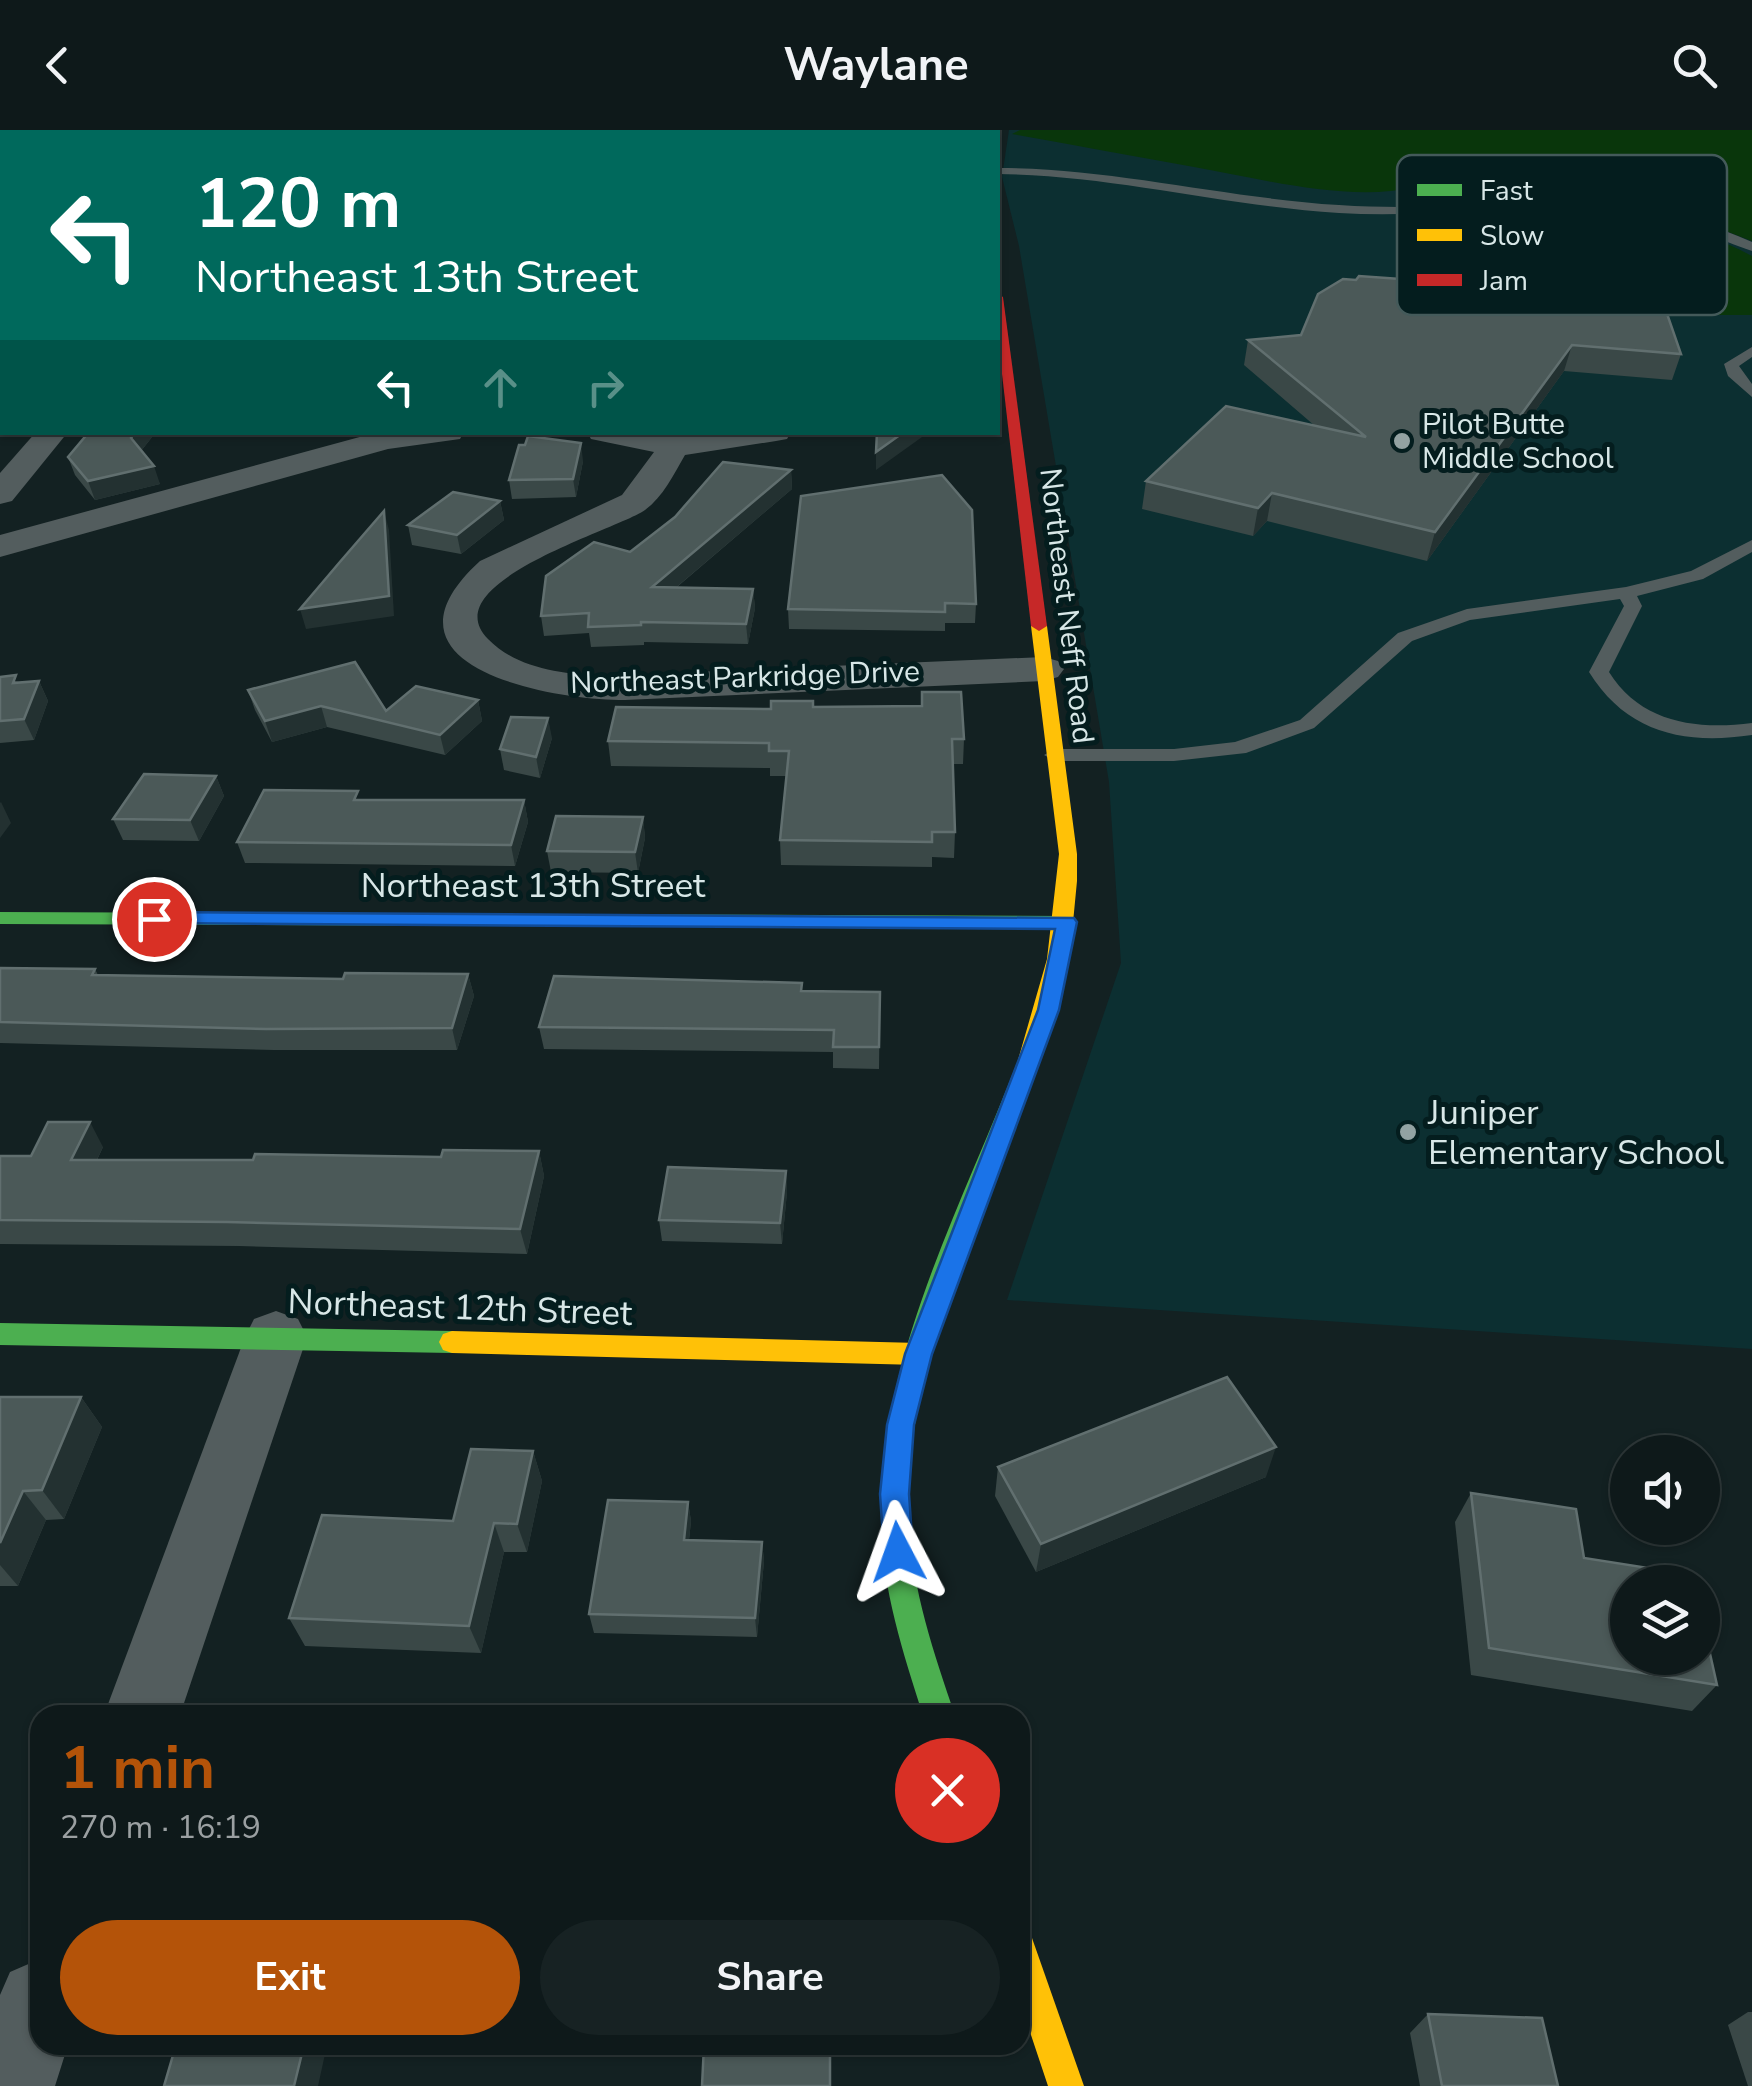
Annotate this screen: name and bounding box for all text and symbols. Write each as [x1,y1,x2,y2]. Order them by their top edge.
text: Waylane [783,35,969,96]
icon: back [30,38,85,93]
icon: search [1667,38,1722,93]
legend [1397,155,1727,315]
text: 120 m [195,156,401,252]
icon: left [30,170,160,300]
text: Fast [1480,172,1533,210]
text: Slow [1480,217,1544,255]
text: Northeast 13th Street [195,247,638,308]
text: Jam [1479,262,1528,300]
icon: left [368,360,423,415]
icon: ahead [473,360,528,415]
icon: right [578,360,633,415]
place label: Pilot Butte Middle School [1422,404,1614,479]
marker: Pilot Butte Middle School [1391,430,1413,452]
street label: Northeast Neff Road [1029,466,1104,746]
street label: Northeast Parkridge Drive [570,651,921,704]
street label: Northeast 13th Street [361,862,706,909]
pin [112,877,197,962]
icon: arrive [127,892,182,947]
place label: Juniper Elementary School [1427,1089,1725,1176]
marker: Juniper Elementary School [1397,1121,1419,1143]
street label: Northeast 12th Street [287,1278,634,1337]
map controls [1610,1435,1720,1675]
button: sound [1610,1435,1720,1545]
position arrow [846,1500,950,1604]
button: layers [1610,1565,1720,1675]
text: 1 min [60,1727,215,1809]
button: close [895,1738,1000,1843]
text: 270 m · 16:19 [60,1806,261,1849]
button: Exit [60,1920,520,2035]
button: Share [540,1920,1000,2035]

